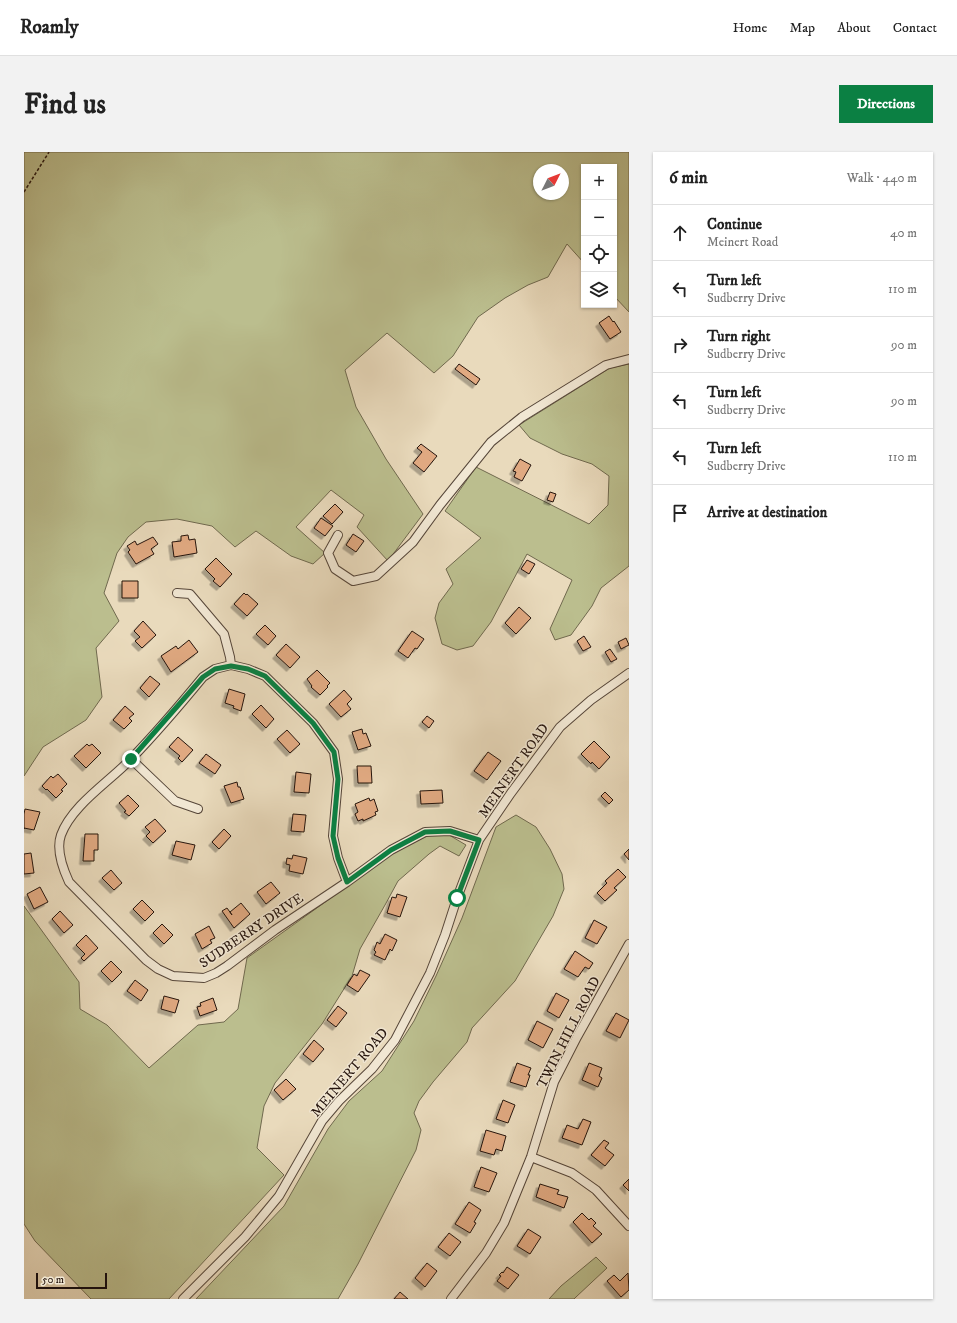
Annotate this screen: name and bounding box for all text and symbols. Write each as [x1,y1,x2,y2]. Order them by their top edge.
text: Roamly [20,16,79,39]
text: Home [733,19,767,37]
text: Map [789,19,815,37]
text: About [837,19,871,37]
text: Contact [893,19,937,37]
button: Directions [839,85,933,123]
text: Find us [24,87,106,122]
north arrow [533,164,569,200]
map controls [581,164,617,308]
button: + [581,164,617,200]
text: 6 min [669,167,708,189]
text: Walk · 440 m [847,170,917,186]
button: − [581,200,617,236]
text: Continue [707,215,762,234]
icon: ahead [669,222,691,244]
text: 40 m [890,225,917,241]
text: Meinert Road [707,234,778,250]
button: locate [581,236,617,272]
text: Turn left [707,271,761,290]
button: layers [581,272,617,308]
icon: left [669,278,691,300]
text: 110 m [888,281,917,297]
text: Sudberry Drive [707,290,786,306]
text: Turn right [707,327,770,346]
icon: right [669,334,691,356]
text: 90 m [891,337,917,353]
text: Sudberry Drive [707,346,786,362]
text: Turn left [707,383,761,402]
icon: left [669,390,691,412]
text: 90 m [891,393,917,409]
text: Sudberry Drive [707,402,786,418]
text: Turn left [707,439,761,458]
icon: left [669,446,691,468]
text: 110 m [888,449,917,465]
text: Sudberry Drive [707,458,786,474]
icon: arrive [669,502,691,524]
text: Arrive at destination [707,503,827,522]
street label: MEINERT ROAD [475,720,553,821]
route end [122,750,140,768]
street label: SUDBERRY DRIVE [196,889,307,972]
route start [448,889,466,907]
street label: TWIN HILL ROAD [533,974,605,1091]
street label: MEINERT ROAD [307,1024,392,1121]
scale bar [36,1271,107,1290]
text: 50 m [42,1273,64,1287]

